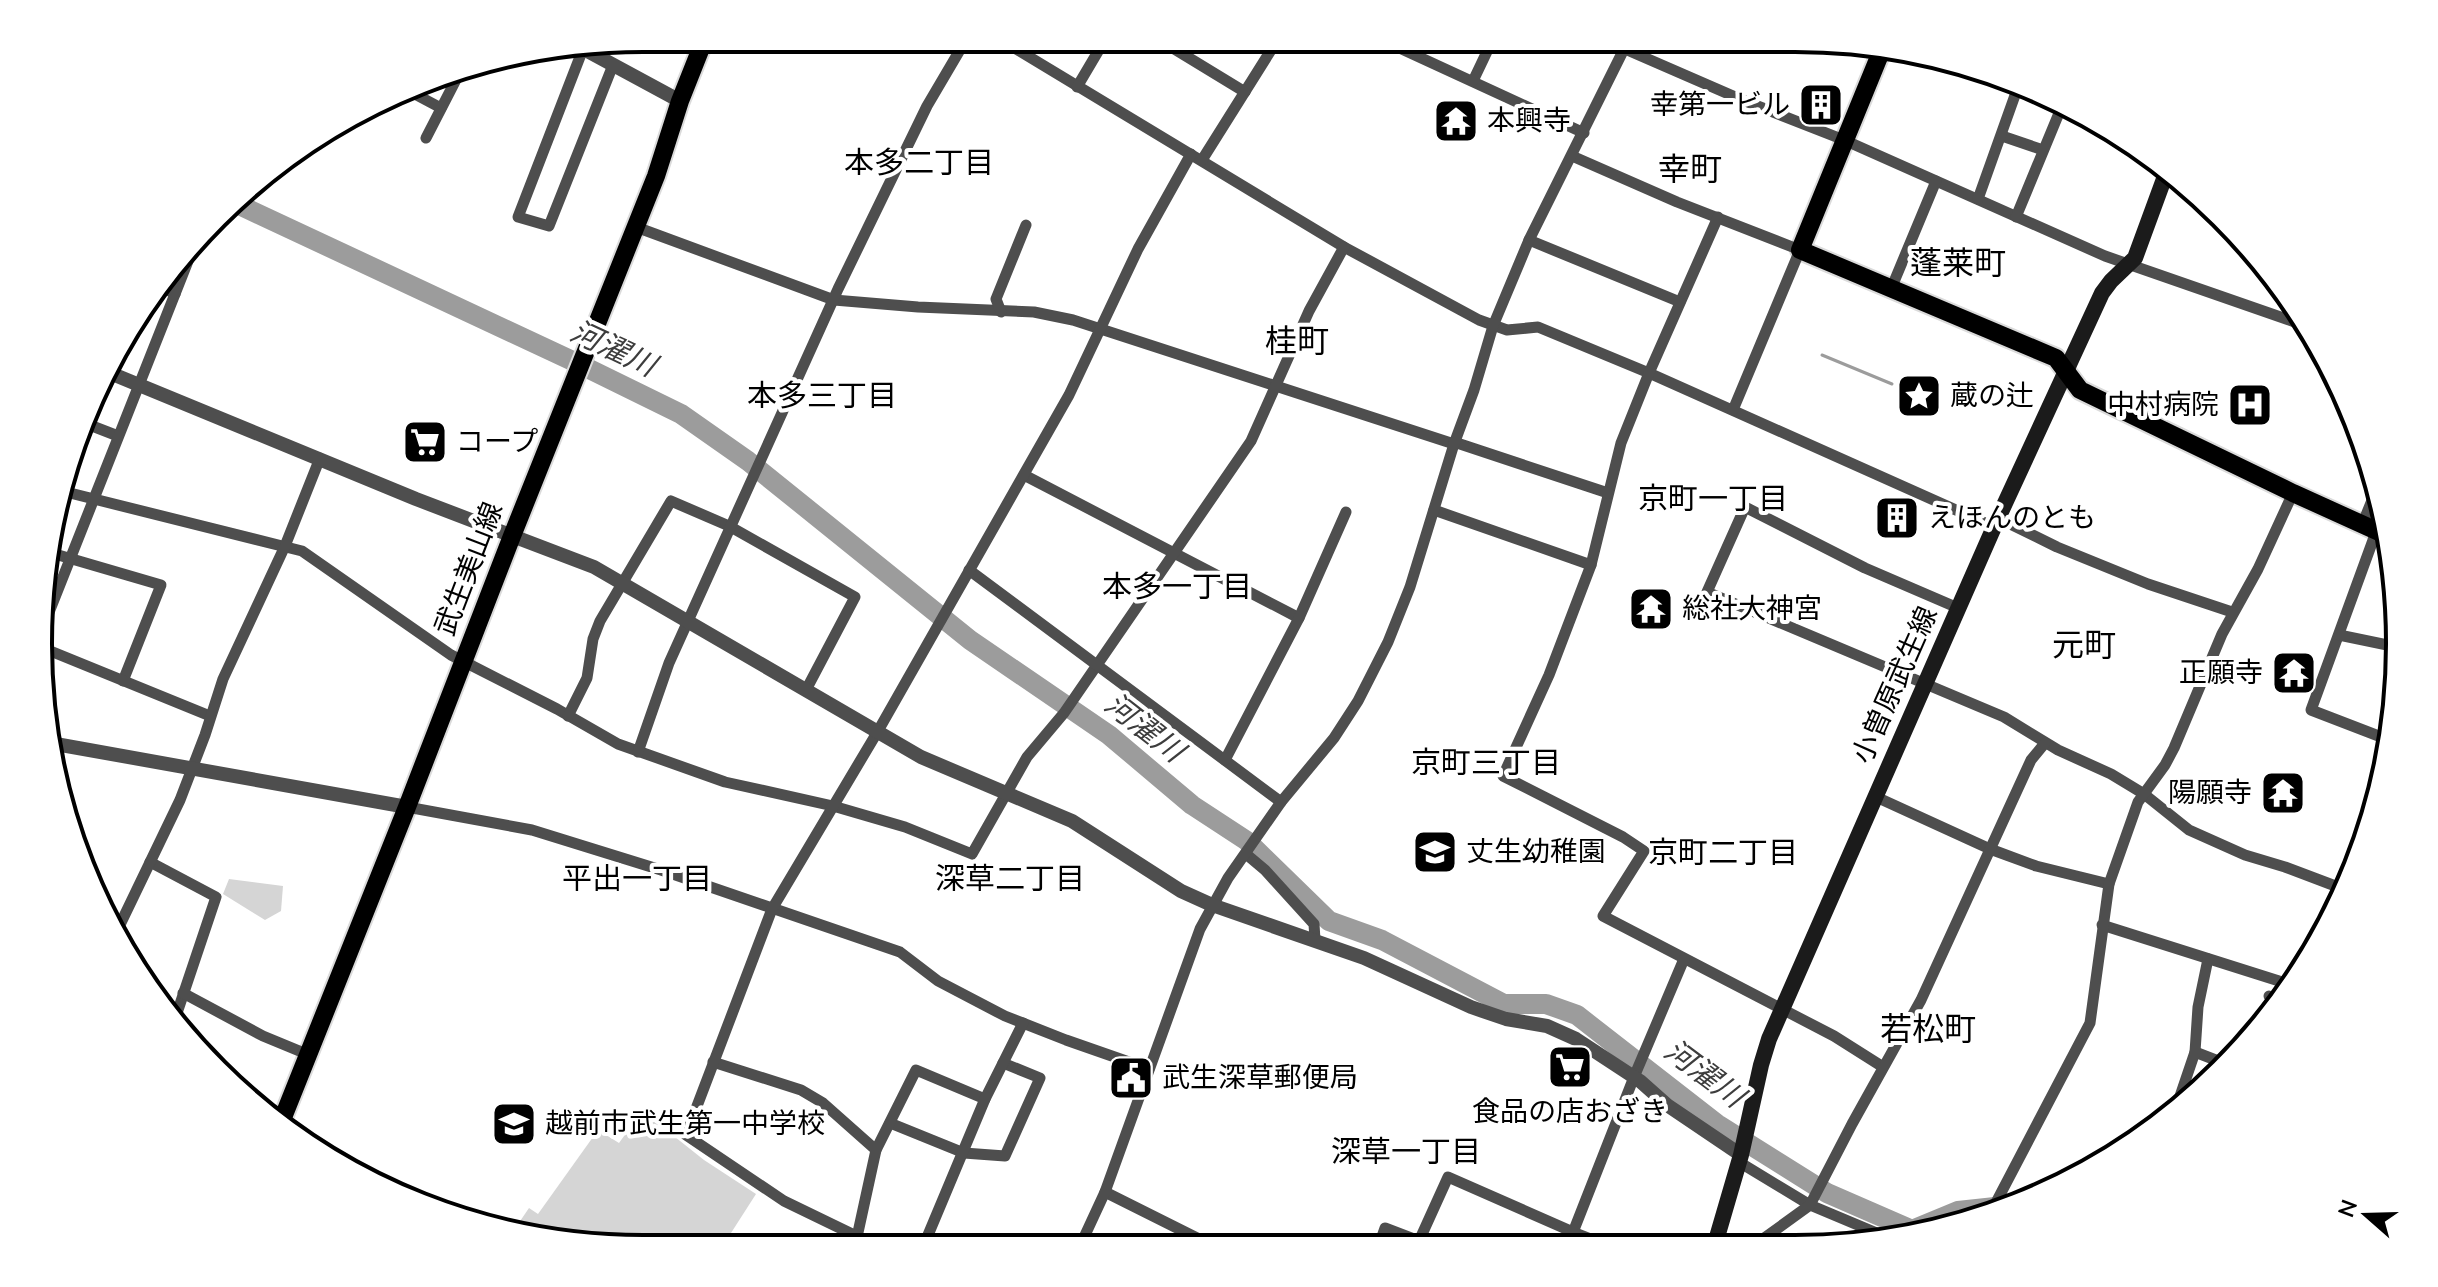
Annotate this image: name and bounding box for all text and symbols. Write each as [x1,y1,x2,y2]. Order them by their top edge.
building icon: 幸第一ビル [1797,81,1845,129]
place label: 幸第一ビル [1650,86,1790,124]
temple icon: 本興寺 [1432,97,1480,145]
place label: 本興寺 [1487,102,1571,140]
district label: 本多二丁目 [844,143,994,184]
district label: 幸町 [1658,148,1722,191]
district label: 蓬莱町 [1910,242,2006,285]
water label: 河濯川 [564,311,665,388]
district label: 桂町 [1265,320,1329,363]
place icon: 蔵の辻 [1895,372,1943,420]
district label: 本多三丁目 [747,376,897,417]
place label: 蔵の辻 [1950,377,2034,415]
hospital icon: 中村病院 [2226,381,2274,429]
place label: 中村病院 [2107,386,2219,424]
supermarket icon: コープ [401,418,449,466]
place label: コープ [456,423,538,461]
district label: 京町一丁目 [1638,479,1788,520]
building icon: えほんのとも [1873,494,1921,542]
street label: 武生美山線 [426,497,512,641]
place label: えほんのとも [1928,499,2096,537]
district label: 本多一丁目 [1102,567,1252,608]
temple icon: 総社大神宮 [1627,585,1675,633]
place label: 総社大神宮 [1682,590,1822,628]
street label: 小曽原武生線 [1843,601,1947,769]
district label: 元町 [2052,624,2116,667]
temple icon: 正願寺 [2270,649,2318,697]
place label: 正願寺 [2179,654,2263,692]
water label: 河濯川 [1096,684,1194,774]
district label: 京町三丁目 [1411,743,1561,784]
temple icon: 陽願寺 [2259,769,2307,817]
place label: 陽願寺 [2168,774,2252,812]
school or university icon: 丈生幼稚園 [1411,828,1459,876]
place label: 丈生幼稚園 [1466,833,1606,871]
district label: 京町二丁目 [1648,833,1798,874]
district label: 平出一丁目 [562,859,712,900]
district label: 深草二丁目 [935,859,1085,900]
district label: 若松町 [1880,1008,1976,1051]
water label: 河濯川 [1656,1031,1755,1119]
supermarket icon: 食品の店おざき [1546,1043,1594,1091]
public building icon: 武生深草郵便局 [1107,1054,1155,1102]
place label: 武生深草郵便局 [1162,1059,1358,1097]
place label: 食品の店おざき [1472,1093,1668,1131]
school or university icon: 越前市武生第一中学校 [490,1100,538,1148]
place label: 越前市武生第一中学校 [545,1105,825,1143]
district label: 深草一丁目 [1331,1132,1481,1173]
north arrow [2326,1175,2406,1255]
text: N [2331,1196,2365,1221]

